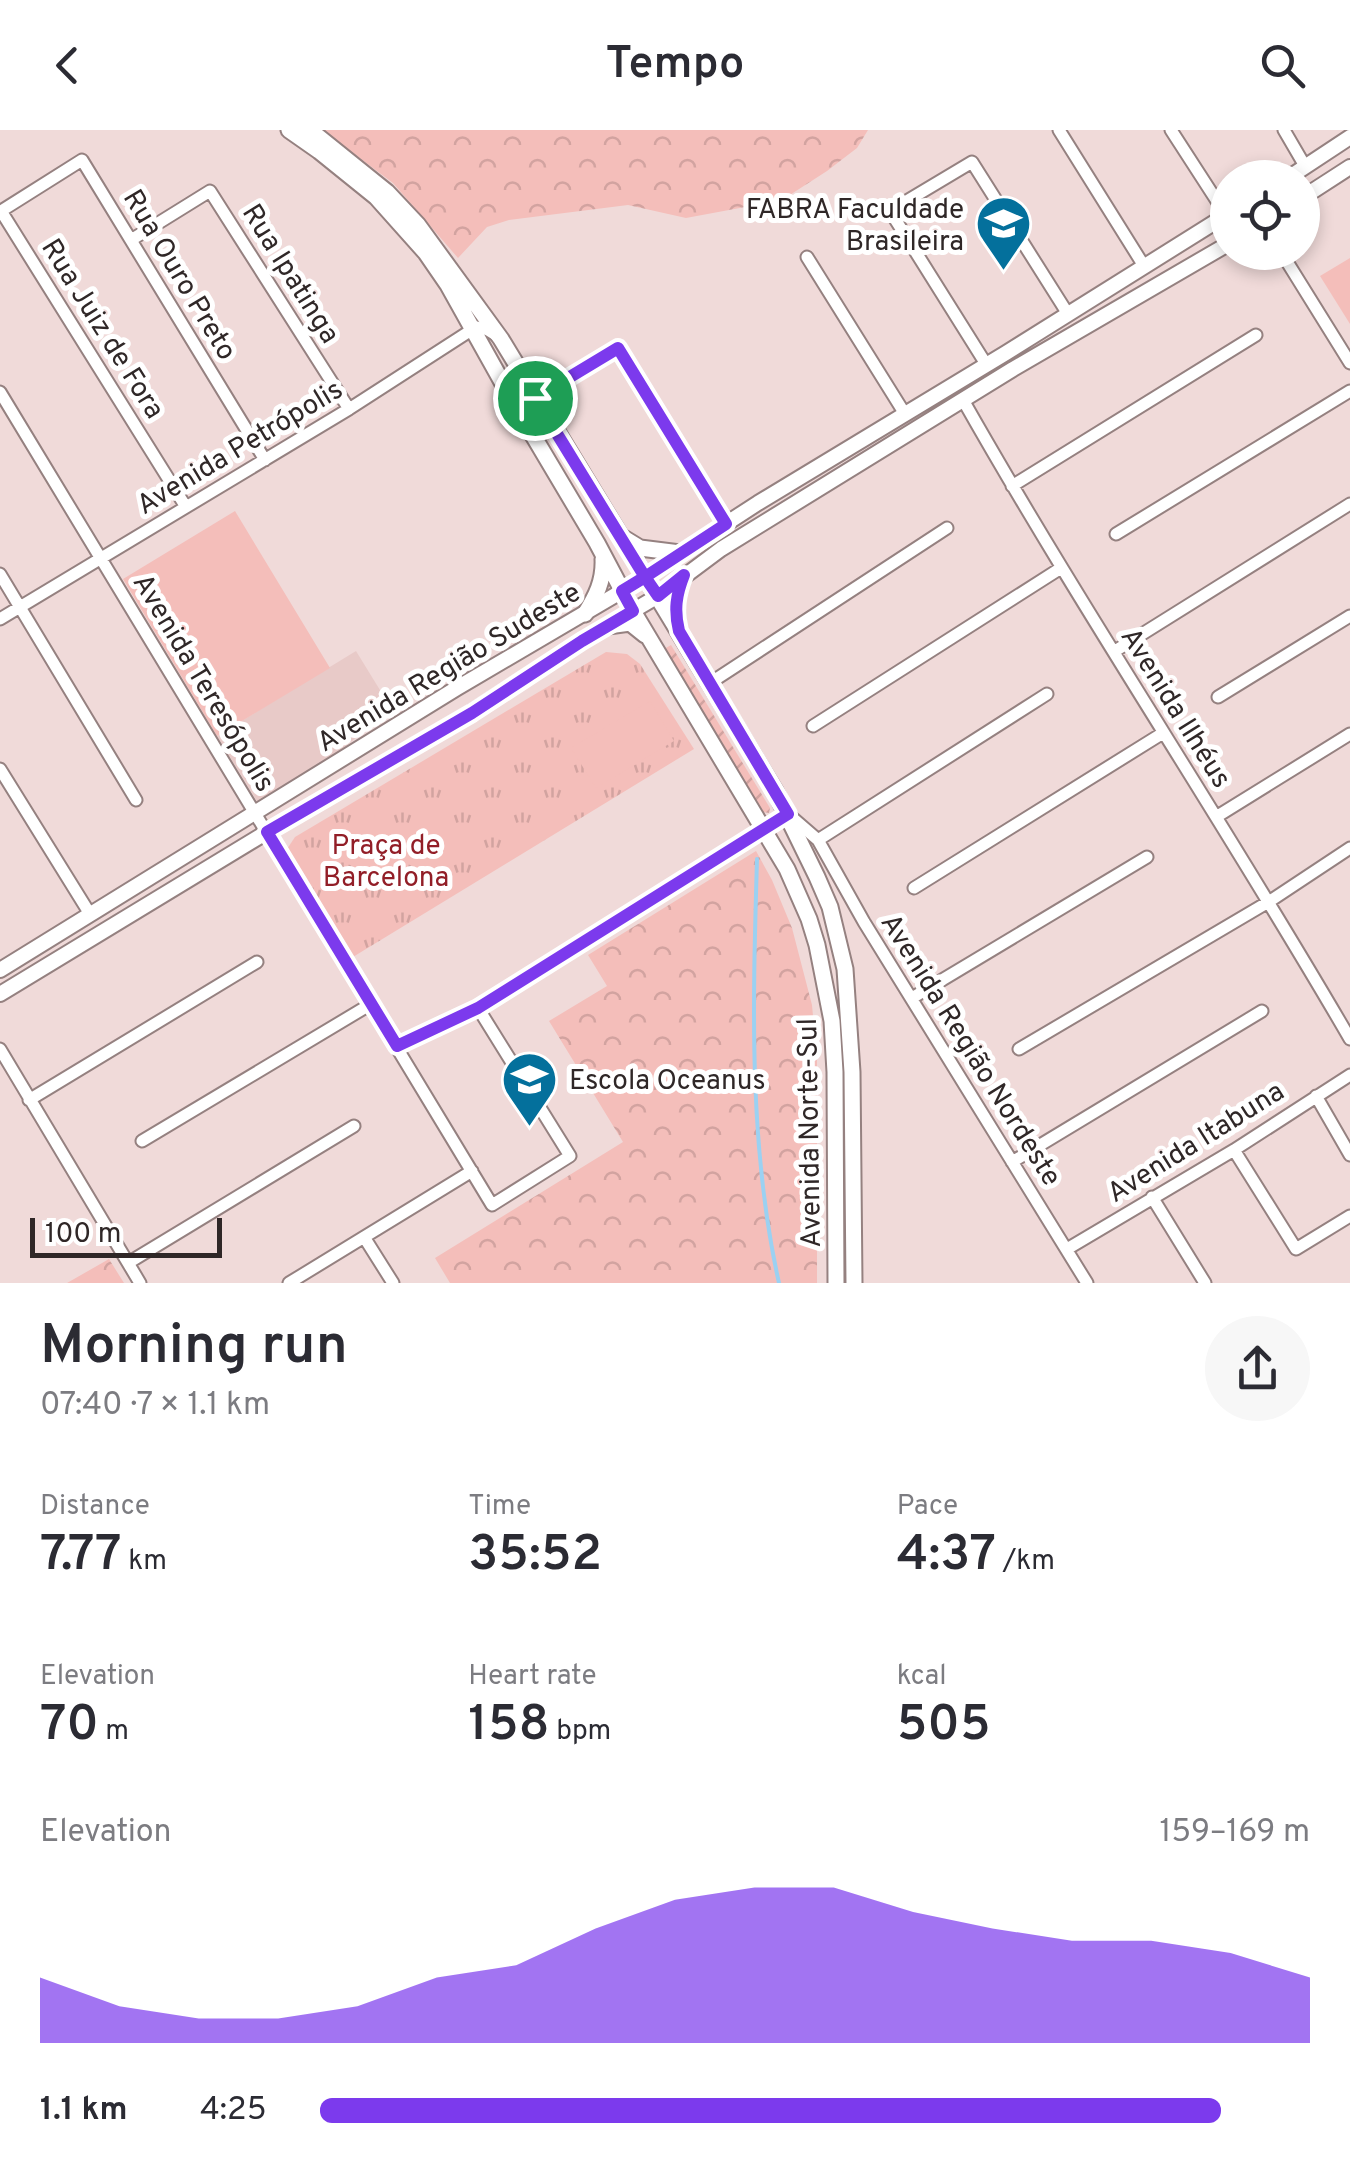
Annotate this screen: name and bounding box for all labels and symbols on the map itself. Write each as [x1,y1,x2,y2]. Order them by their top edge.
street label: Rua Ouro Preto [113,184,244,367]
place label: FABRA Faculdade Brasileira [746,193,964,261]
school or university icon: FABRA Faculdade Brasileira [973,194,1033,273]
street label: Rua Ipatinga [232,198,347,351]
street label: Rua Juiz de Fora [32,233,171,426]
pin [493,356,578,441]
street label: Avenida Petrópolis [131,373,350,524]
street label: Avenida Teresópolis [123,568,282,799]
street label: Avenida Região Sudeste [311,575,588,762]
street label: Avenida Ilhéus [1111,622,1238,796]
park label: Praça de Barcelona [323,829,449,897]
street label: Avenida Região Nordeste [871,908,1068,1194]
street label: Avenida Norte-Sul [791,1018,831,1248]
school or university icon: Escola Oceanus [500,1049,560,1128]
place label: Escola Oceanus [569,1064,766,1100]
street label: Avenida Itabuna [1101,1075,1292,1212]
scale bar [30,1213,222,1258]

